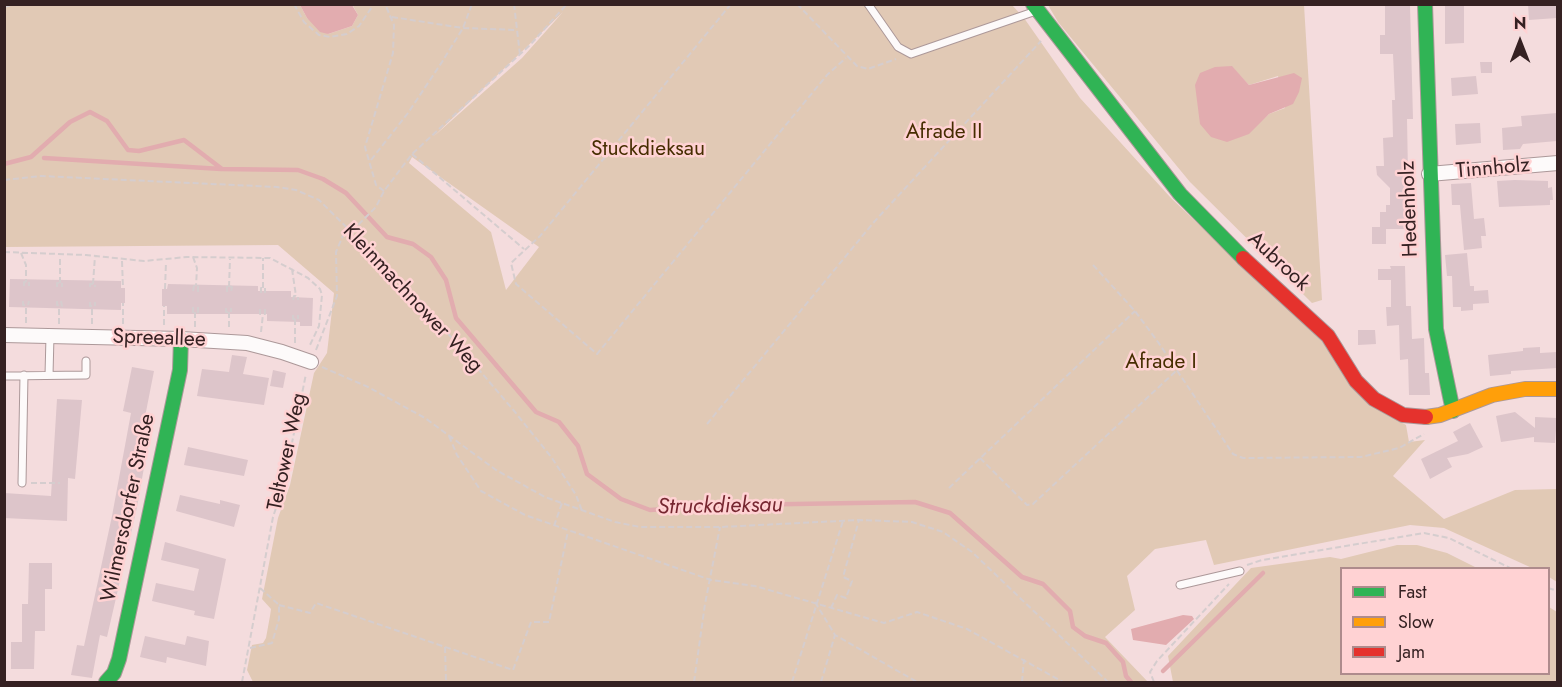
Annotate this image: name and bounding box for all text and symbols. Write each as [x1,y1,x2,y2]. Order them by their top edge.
north arrow [1490,12,1550,72]
text: N [1514,12,1526,35]
park label: Afrade II [906,120,982,146]
park label: Stuckdieksau [591,137,705,163]
street label: Tinnholz [1455,153,1531,185]
street label: Hedenholz [1396,160,1424,258]
street label: Kleinmachnower Weg [337,220,487,378]
street label: Aubrook [1242,227,1314,297]
street label: Spreeallee [112,325,206,353]
park label: Afrade I [1125,350,1197,376]
street label: Teltower Weg [263,391,313,513]
street label: Wilmersdorfer Straße [97,412,161,604]
water label: Struckdieksau [657,493,783,521]
legend [1340,567,1550,675]
text: Fast [1398,579,1427,605]
text: Slow [1398,609,1434,635]
text: Jam [1398,639,1425,665]

